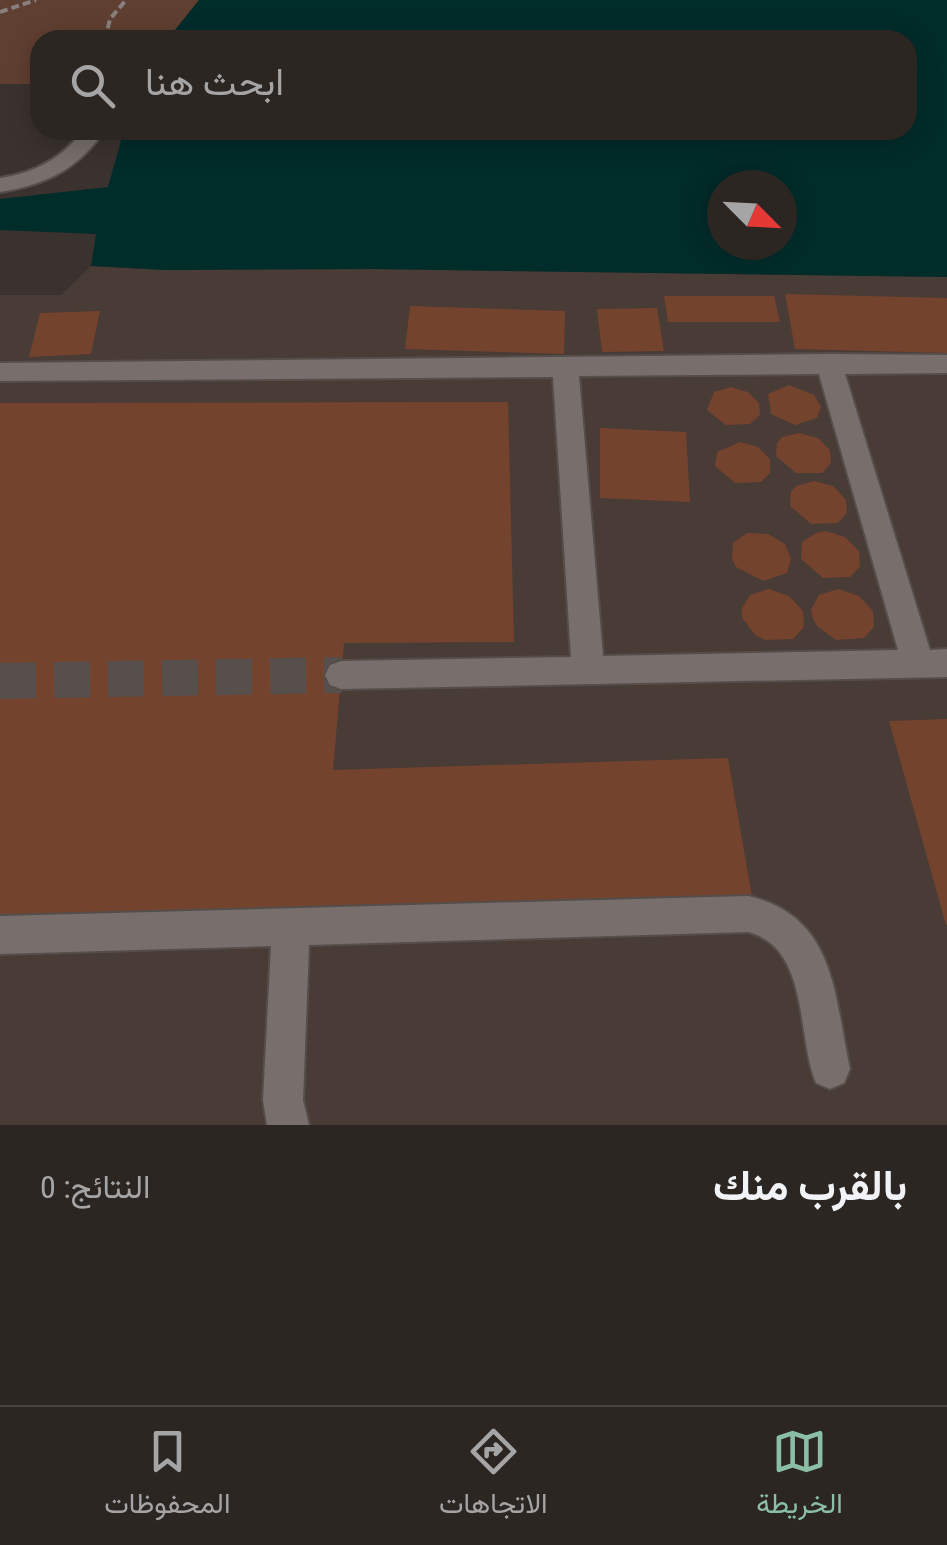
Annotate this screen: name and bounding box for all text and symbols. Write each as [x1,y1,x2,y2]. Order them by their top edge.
search box [30,30,917,140]
icon: search [65,58,120,113]
text: ابحث هنا [145,60,284,104]
north arrow [707,170,797,260]
text: بالقرب منك [713,1161,907,1210]
text: النتائج: 0 [40,1168,150,1206]
tab: المحفوظات [104,1424,230,1528]
tab: الاتجاهات [439,1424,548,1528]
tab: الخريطة [756,1424,843,1528]

